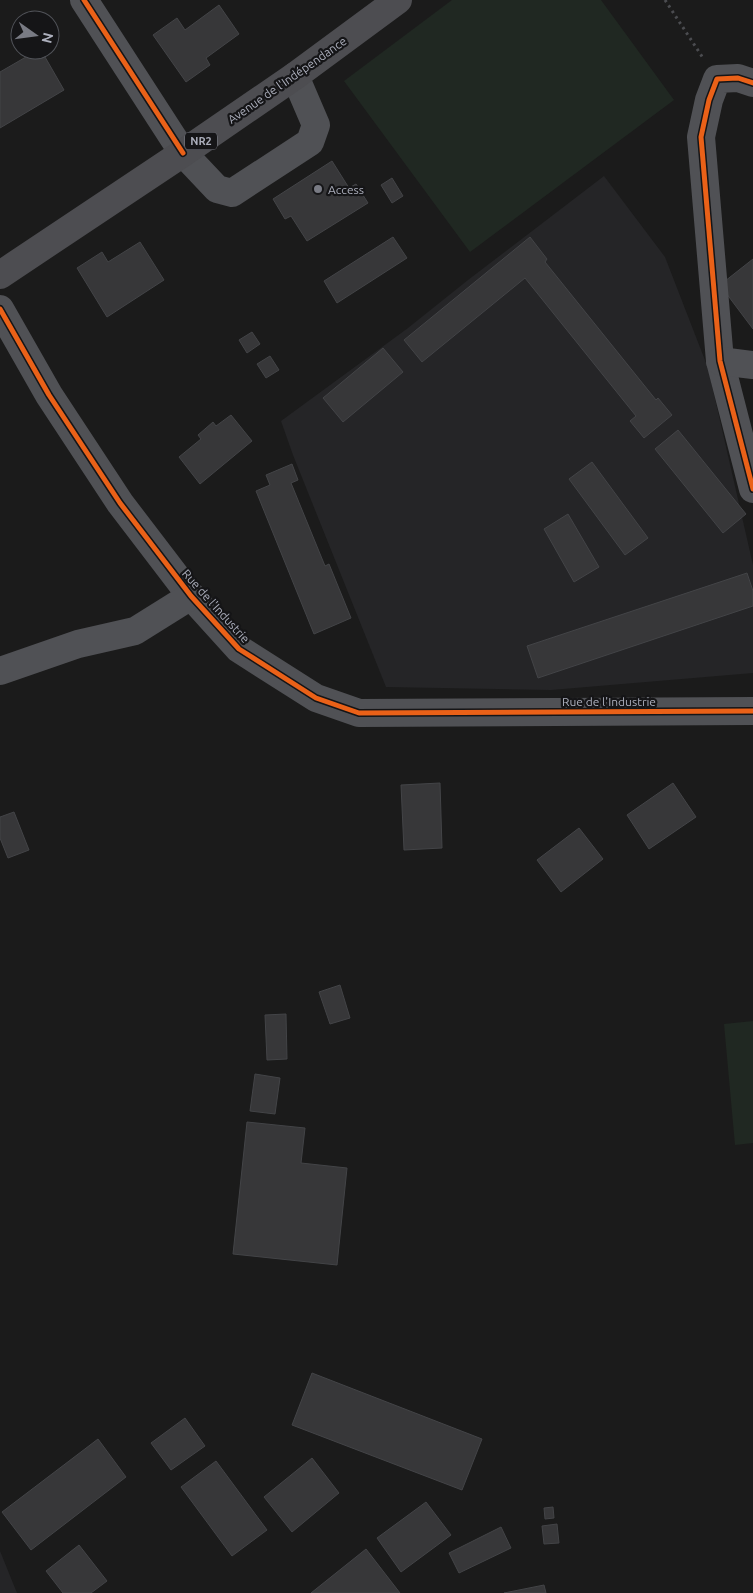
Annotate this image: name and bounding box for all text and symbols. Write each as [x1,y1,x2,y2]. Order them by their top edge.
north arrow [10,10,60,60]
text: N [39,31,57,45]
street label: Avenue de l'Indépendance [225,34,349,126]
road number: NR2 [185,132,217,150]
marker: Access [312,183,324,195]
place label: Access [328,183,364,196]
street label: Rue de l'Industrie [180,567,252,645]
street label: Rue de l'Industrie [562,695,656,708]

